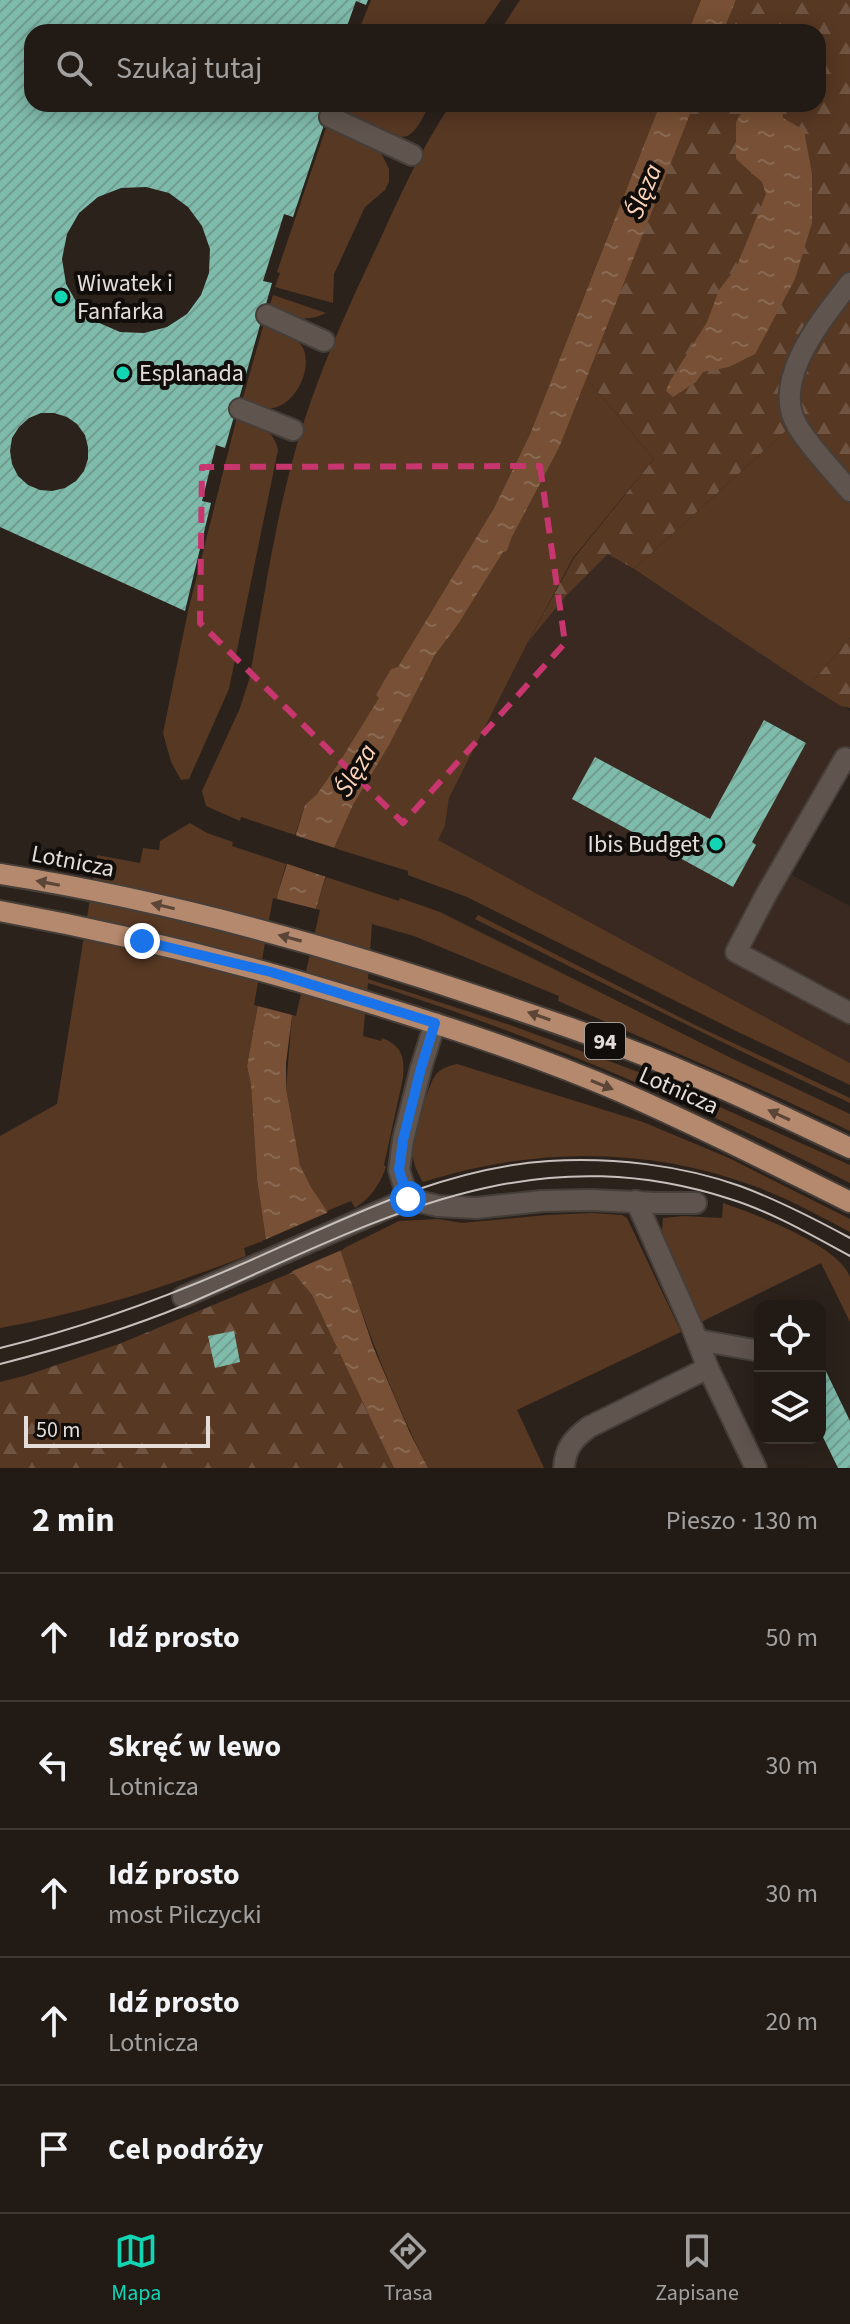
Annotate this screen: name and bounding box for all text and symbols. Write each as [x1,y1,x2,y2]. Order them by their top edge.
search box [24,24,826,112]
icon: search [52,46,96,90]
text: Szukaj tutaj [116,47,262,90]
water label: Ślęza [616,158,671,224]
place label: Wiwatek i Fanfarka [77,266,173,329]
marker: Wiwatek i Fanfarka [52,288,70,306]
place label: Esplanada [139,356,244,391]
marker: Esplanada [114,364,132,382]
water label: Ślęza [325,736,386,804]
place label: Ibis Budget [588,827,700,862]
marker: Ibis Budget [707,835,725,853]
street label: Lotnicza [28,836,117,887]
one-way arrow [35,876,60,888]
one-way arrow [150,899,175,912]
route end [124,923,160,959]
one-way arrow [278,931,303,943]
one-way arrow [527,1010,551,1022]
road number: 94 [585,1023,625,1059]
street label: Lotnicza [633,1057,724,1123]
one-way arrow [590,1079,614,1092]
one-way arrow [768,1108,791,1122]
route start [390,1181,426,1217]
map controls [754,1300,826,1444]
button: locate [754,1300,826,1372]
button: layers [754,1372,826,1444]
scale bar [24,1412,210,1448]
text: 50 m [36,1414,81,1446]
text: 2 min [32,1496,115,1545]
text: Pieszo · 130 m [666,1502,818,1539]
icon: ahead [32,1615,76,1659]
text: Idź prosto [108,1616,240,1659]
text: 50 m [765,1619,818,1656]
text: Skręć w lewo [108,1725,281,1768]
icon: left [32,1743,76,1787]
text: 30 m [765,1747,818,1784]
text: Lotnicza [108,1768,199,1805]
text: Idź prosto [108,1853,240,1896]
icon: ahead [32,1871,76,1915]
text: 30 m [765,1875,818,1912]
text: most Pilczycki [108,1896,262,1933]
text: Idź prosto [108,1981,240,2024]
icon: ahead [32,1999,76,2043]
text: 20 m [765,2003,818,2040]
text: Lotnicza [108,2024,199,2061]
icon: arrive [32,2127,76,2171]
text: Cel podróży [108,2128,264,2171]
tab: Mapa [111,2229,161,2309]
tab: Trasa [384,2229,433,2309]
tab: Zapisane [655,2229,739,2309]

